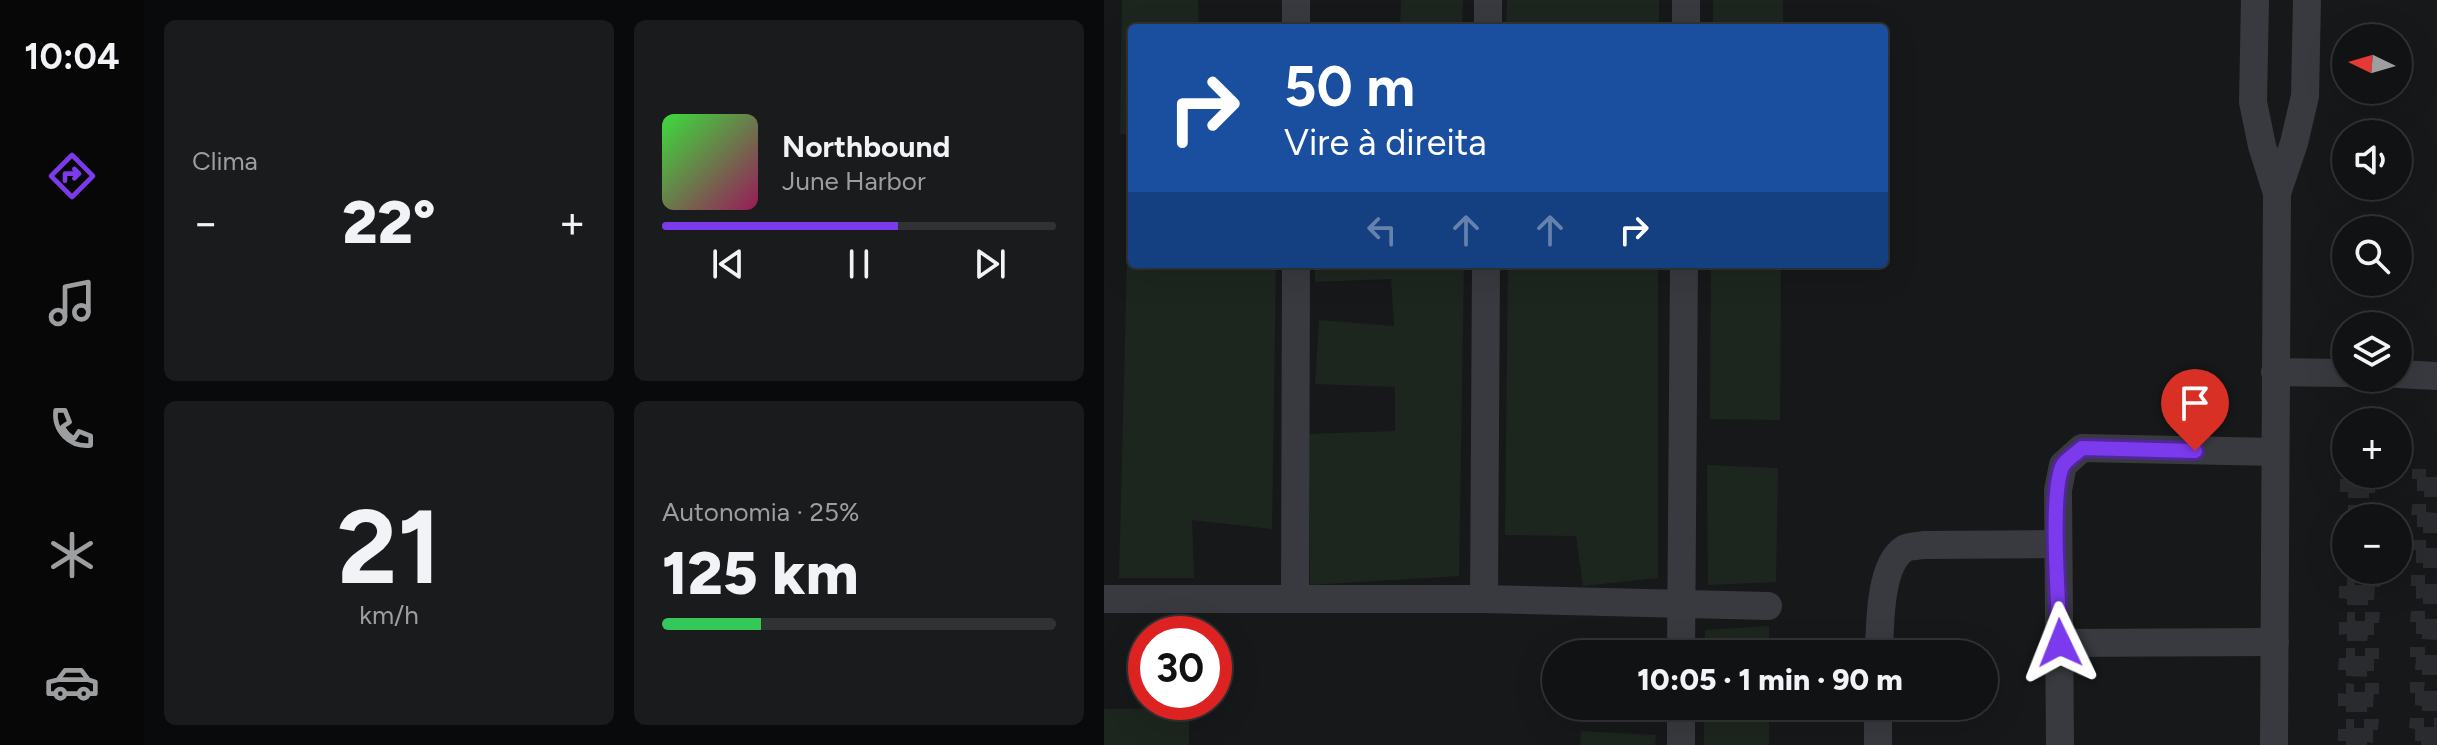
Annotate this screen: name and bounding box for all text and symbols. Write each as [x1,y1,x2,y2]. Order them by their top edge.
north arrow [2332,24,2412,104]
map controls [2332,24,2412,584]
text: 10:04 [24,35,120,78]
text: 50 m [1284,53,1415,120]
icon: right [1152,56,1256,160]
button: sound [2332,120,2412,200]
text: Vire à direita [1284,121,1487,164]
text: Northbound [782,128,950,165]
text: Clima [192,145,258,177]
icon: directions [44,148,100,204]
text: June Harbor [782,165,926,197]
text: 22° [342,186,436,258]
text: − [192,196,219,249]
text: + [559,196,586,249]
icon: left [1360,208,1404,252]
icon: ahead [1444,208,1488,252]
icon: ahead [1528,208,1572,252]
icon: right [1612,208,1656,252]
button: search [2332,216,2412,296]
icon: previous [706,242,750,286]
icon: pause [837,242,881,286]
icon: next [968,242,1012,286]
icon: music [44,275,100,331]
button: layers [2332,312,2412,392]
pin [2161,369,2229,451]
icon: arrive [2173,381,2217,425]
icon: phone [44,401,100,457]
button: + [2332,408,2412,488]
text: 21 [337,484,441,609]
text: Autonomia · 25% [662,496,859,528]
button: − [2332,504,2412,584]
icon: climate [44,527,100,583]
text: 125 km [662,537,859,609]
text: km/h [359,599,419,631]
position arrow [2018,601,2102,685]
speed limit sign: 30 [1128,616,1232,720]
icon: car [44,654,100,710]
text: 10:05 · 1 min · 90 m [1637,661,1903,698]

